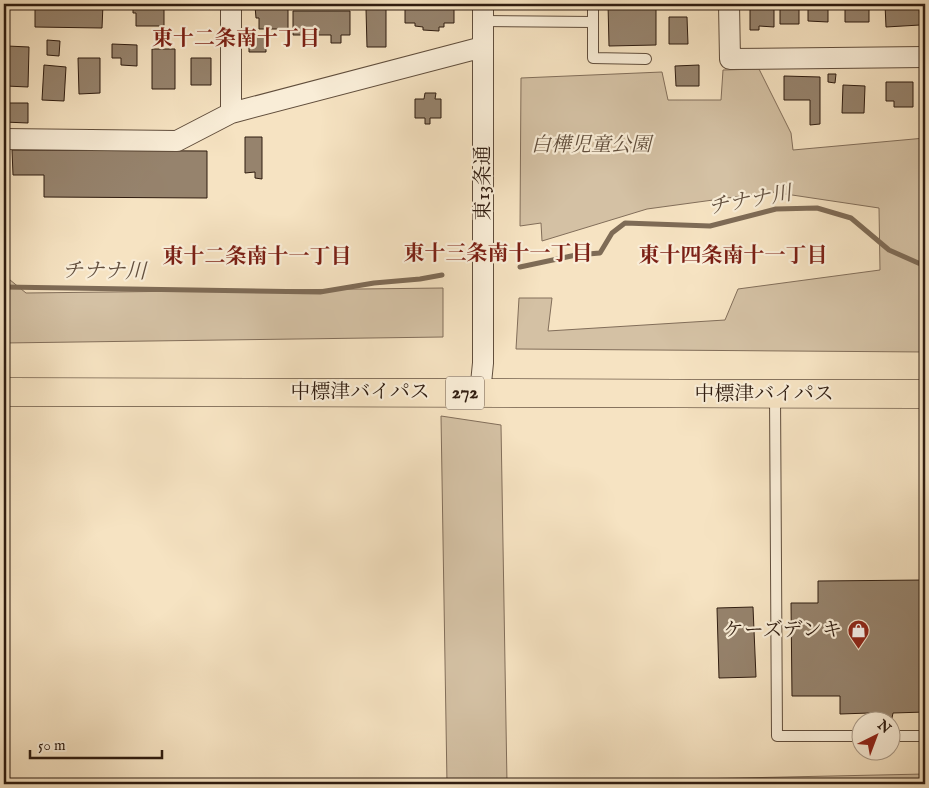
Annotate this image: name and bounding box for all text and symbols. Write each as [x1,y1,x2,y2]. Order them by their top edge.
district label: 東十二条南十丁目 [152,26,320,53]
park label: 白樺児童公園 [531,133,654,158]
street label: 東13条通 [471,146,496,220]
water label: チナナ川 [706,180,796,222]
district label: 東十三条南十一丁目 [404,241,593,268]
district label: 東十四条南十一丁目 [639,243,828,270]
district label: 東十二条南十一丁目 [163,244,352,271]
water label: チナナ川 [62,258,148,286]
road number: 272 [446,376,484,409]
street label: 中標津バイパス [290,380,430,405]
street label: 中標津バイパス [694,382,834,407]
place label: ケーズデンキ [724,618,842,643]
shop icon: ケーズデンキ [846,618,870,649]
north arrow [852,710,902,760]
text: N [873,716,895,738]
scale bar [30,728,162,760]
text: 50 m [38,736,66,755]

